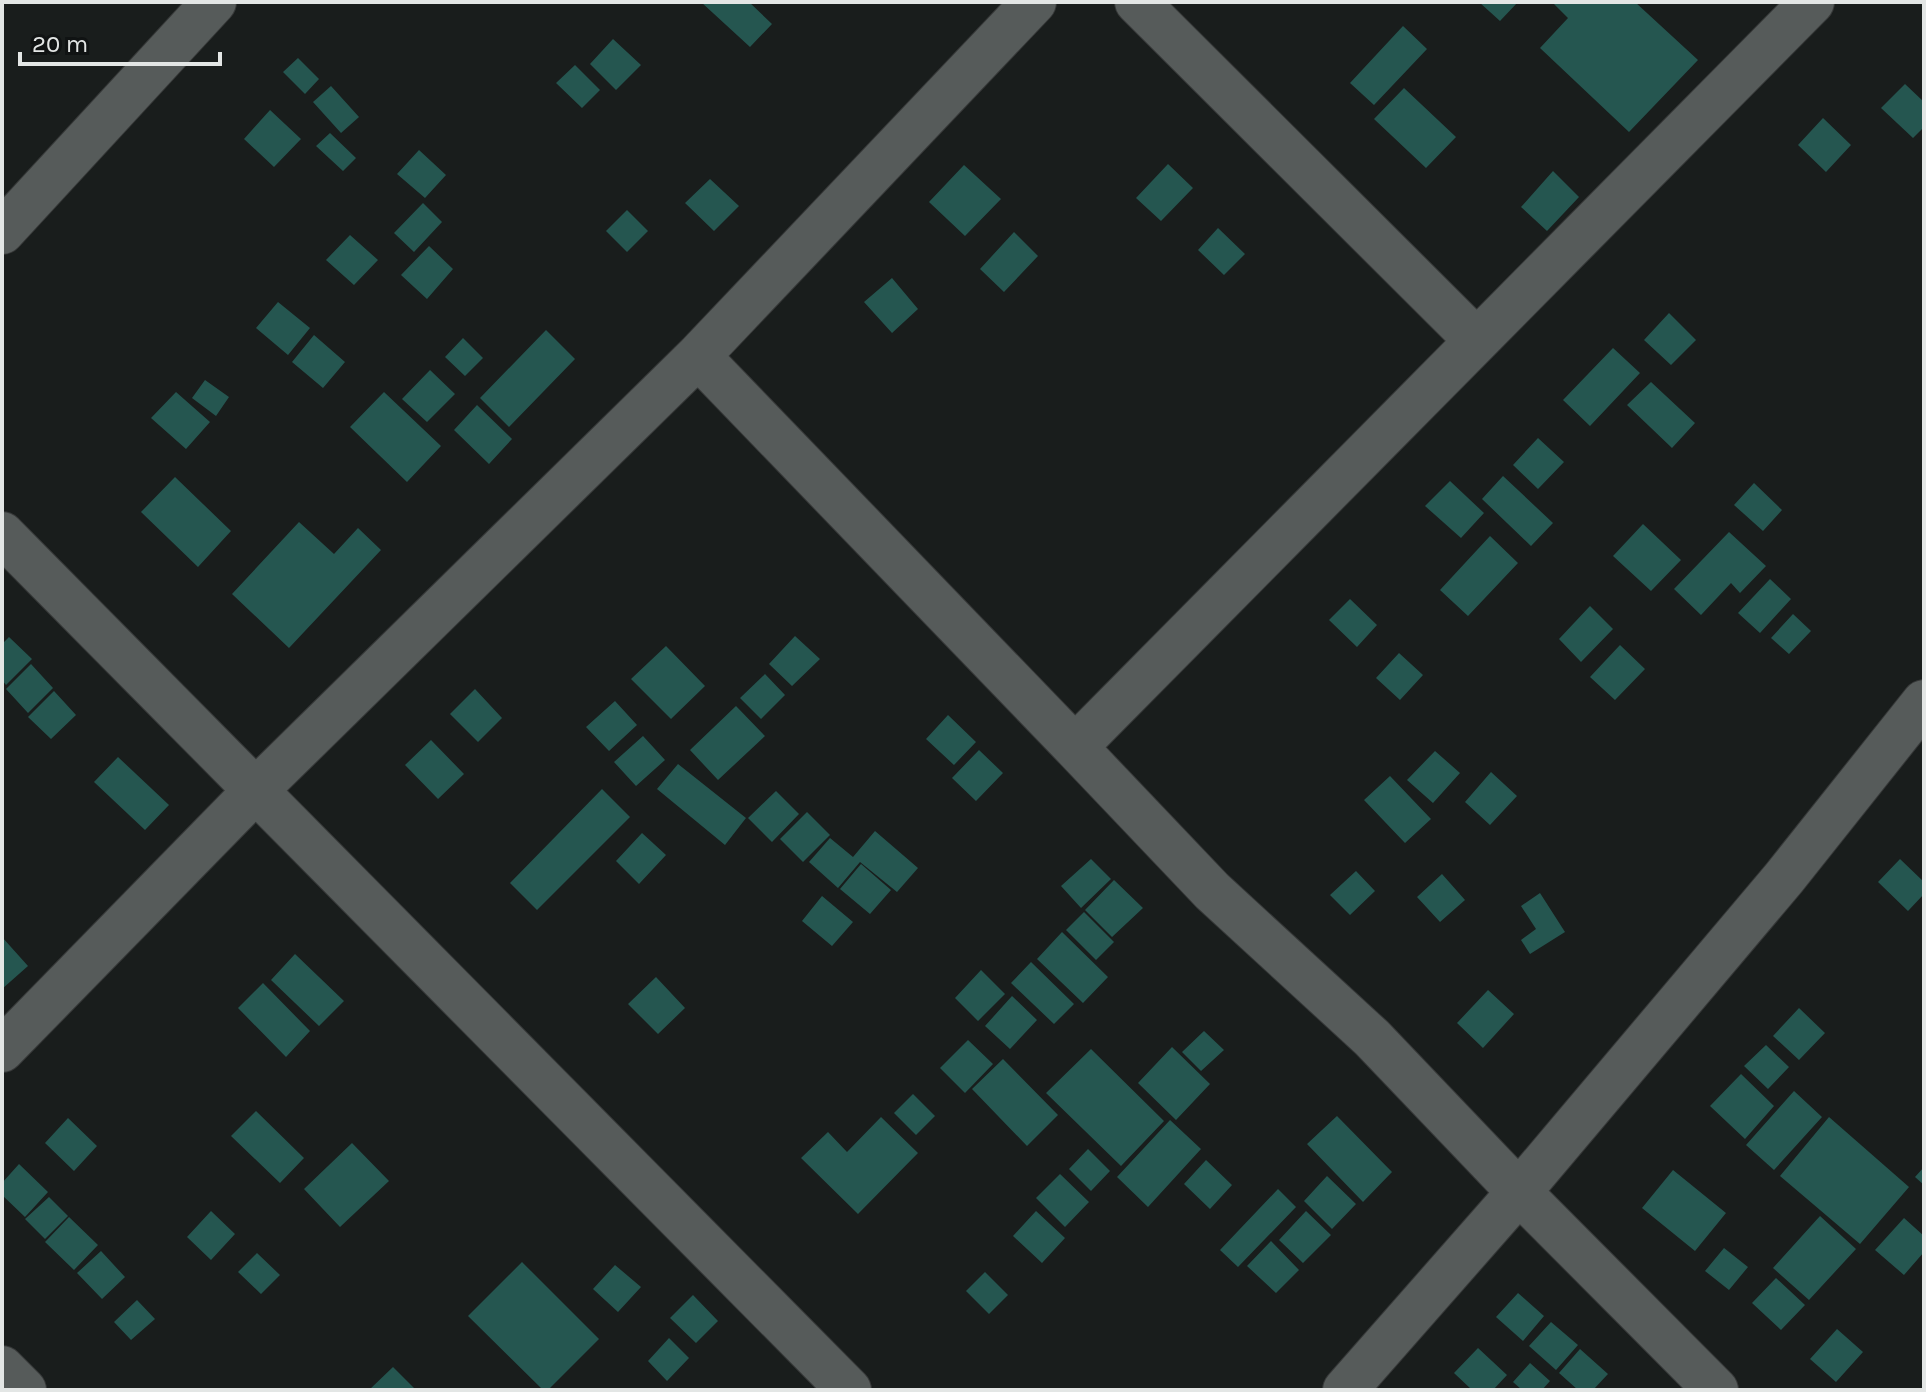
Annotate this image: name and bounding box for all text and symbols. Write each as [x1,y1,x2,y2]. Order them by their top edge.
scale bar [20,16,220,66]
text: 20 m [32,30,88,58]

